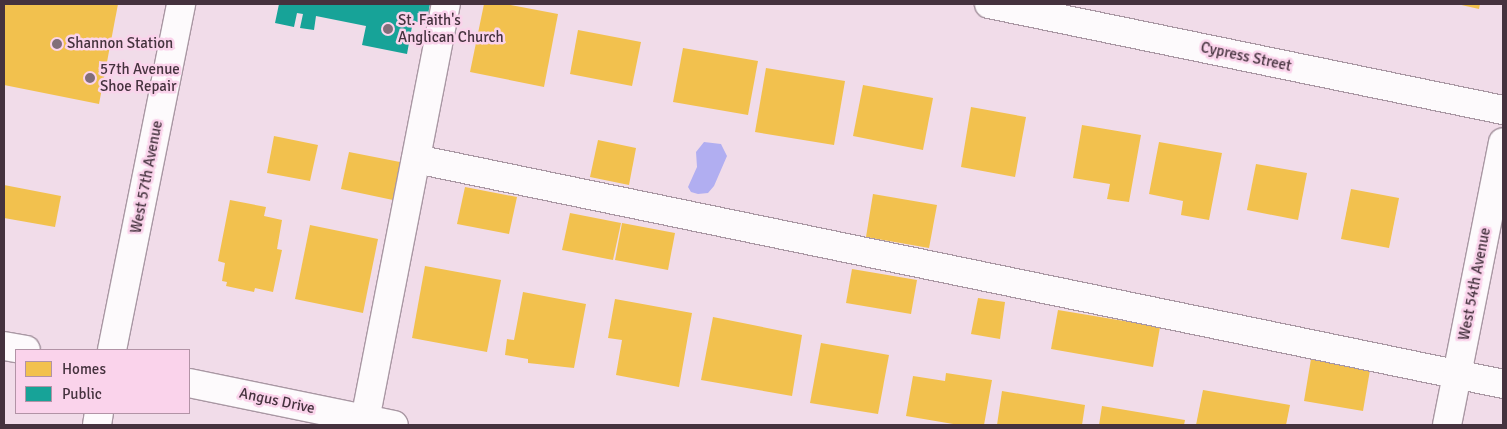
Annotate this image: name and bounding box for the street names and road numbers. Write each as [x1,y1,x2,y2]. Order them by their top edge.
street label: Cypress Street [1199,39,1293,75]
street label: West 57th Avenue [127,119,167,235]
street label: West 54th Avenue [1455,226,1495,342]
street label: Angus Drive [238,384,316,418]

